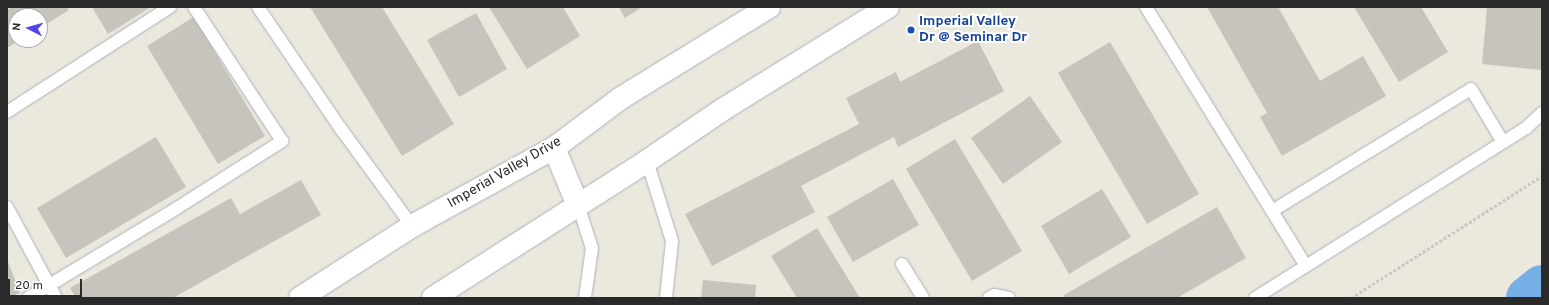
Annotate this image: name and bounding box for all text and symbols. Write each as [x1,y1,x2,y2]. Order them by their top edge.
north arrow [8,8,48,48]
place label: Imperial Valley Dr @ Seminar Dr [919,14,1027,46]
text: N [10,22,24,32]
marker: Imperial Valley Dr @ Seminar Dr [906,25,916,35]
street label: Imperial Valley Drive [445,133,565,213]
scale bar [10,271,84,297]
text: 20 m [15,278,43,294]

